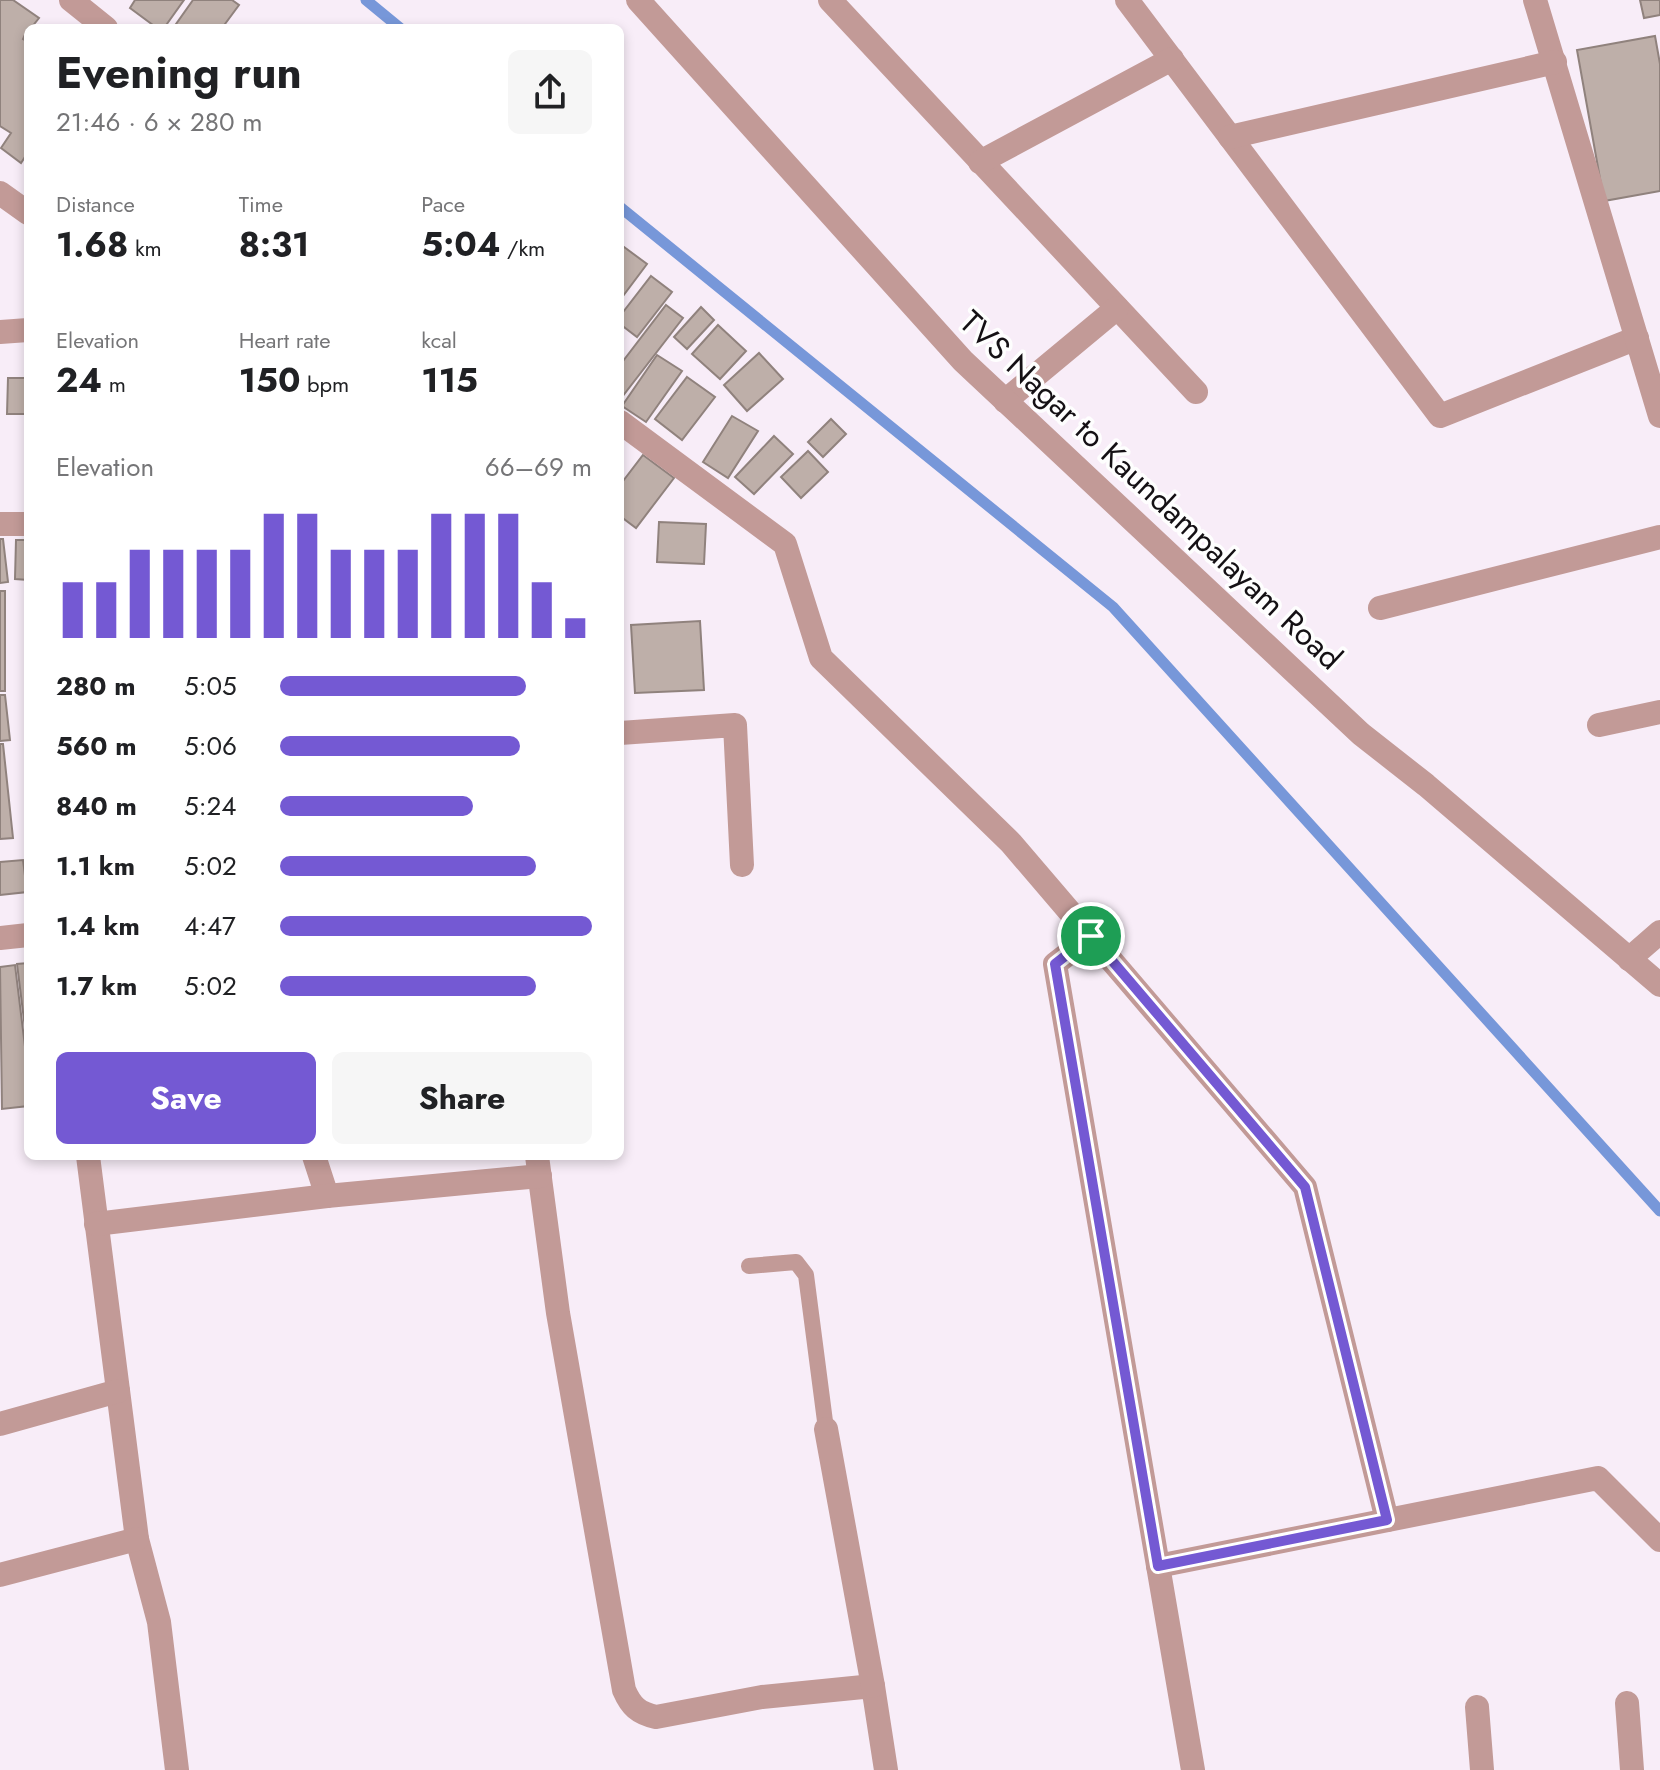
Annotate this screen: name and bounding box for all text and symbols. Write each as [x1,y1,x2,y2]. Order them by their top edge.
text: Evening run [56,41,302,105]
button: share [508,50,592,134]
text: 21:46 · 6 × 280 m [56,103,263,141]
text: Distance [56,188,135,220]
text: Time [239,188,283,220]
text: Pace [421,188,465,220]
text: 1.68 [56,220,128,269]
text: 8:31 [239,220,309,269]
text: 5:04 [421,220,500,269]
text: km [128,232,162,264]
text: /km [500,232,545,264]
street label: TVS Nagar to Kaundampalayam Road [949,300,1353,680]
text: Elevation [56,324,139,356]
text: Heart rate [239,324,330,356]
text: kcal [421,324,457,356]
text: 24 [56,356,102,405]
text: 150 [239,356,300,405]
text: 115 [421,356,478,405]
text: m [102,368,126,400]
text: bpm [300,368,349,400]
text: Elevation [56,448,154,486]
text: 66–69 m [485,448,592,486]
text: 280 m [56,667,136,705]
text: 5:05 [184,667,237,705]
text: 560 m [56,727,137,765]
text: 5:06 [184,727,237,765]
text: 840 m [56,787,137,825]
text: 5:24 [184,787,236,825]
text: 1.1 km [56,847,135,885]
text: 5:02 [184,847,237,885]
pin [1057,902,1125,970]
text: 1.4 km [56,907,140,945]
text: 4:47 [184,907,236,945]
icon: arrive [1069,914,1113,958]
text: 1.7 km [56,967,137,1005]
text: 5:02 [184,967,237,1005]
button: Save [56,1052,316,1144]
button: Share [332,1052,592,1144]

